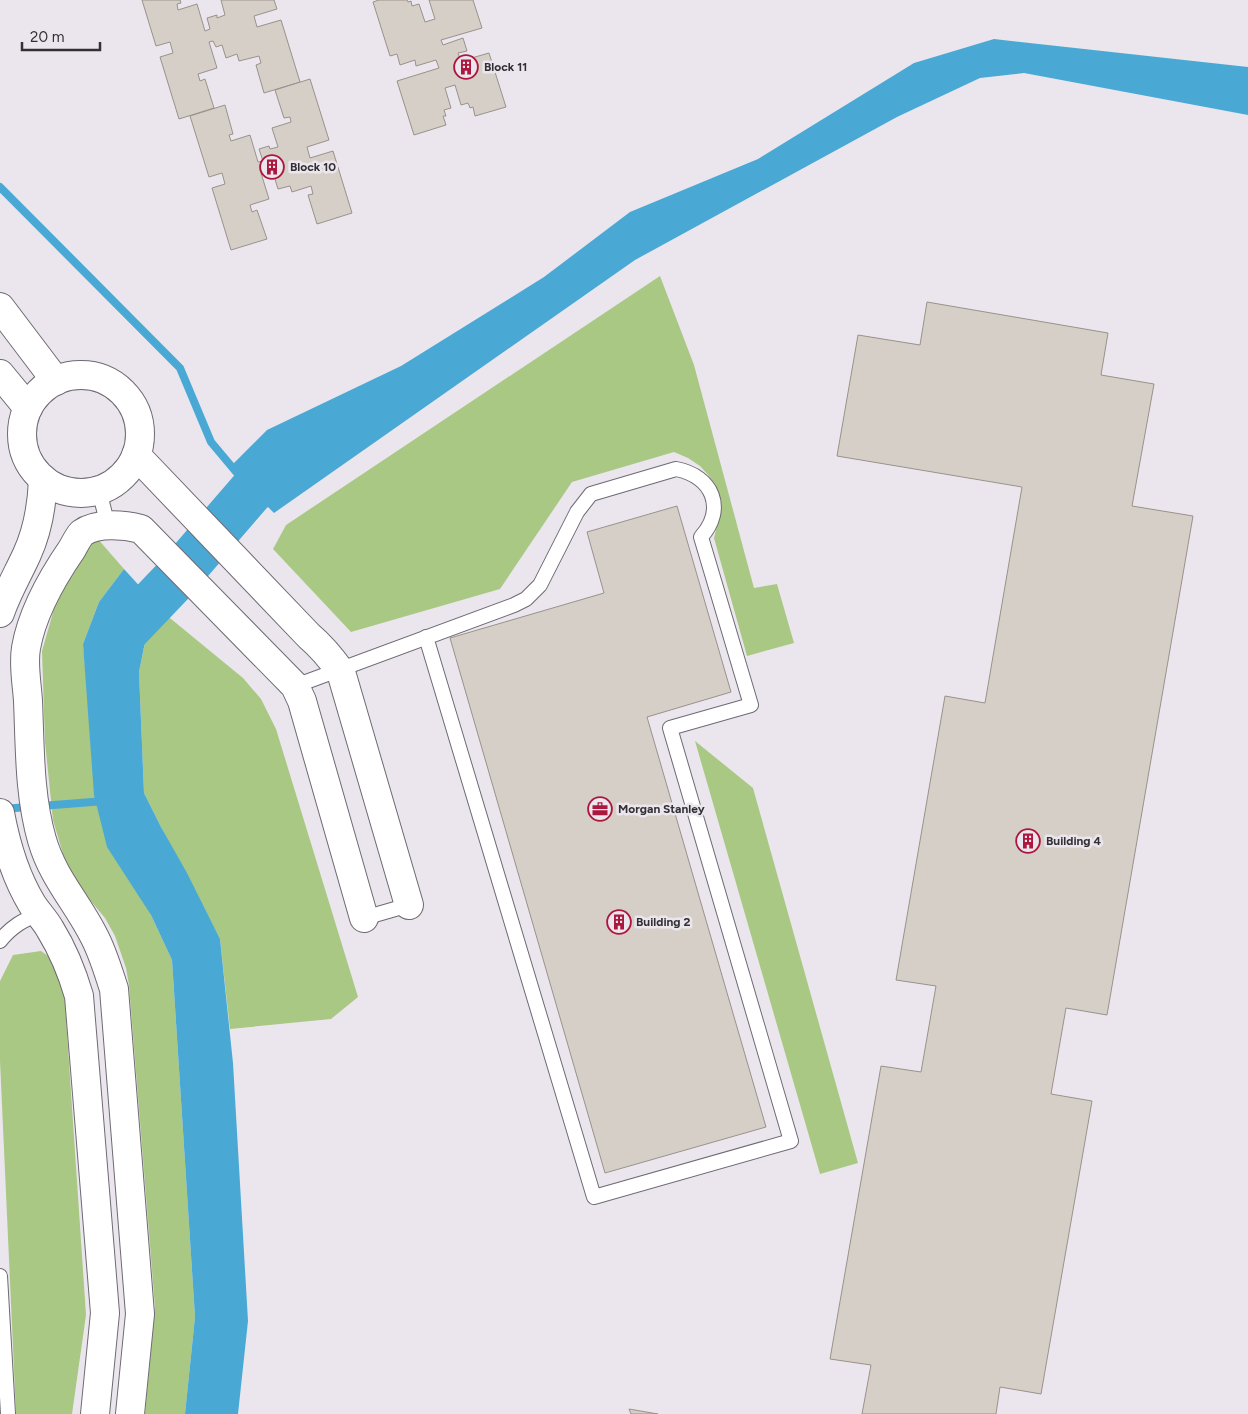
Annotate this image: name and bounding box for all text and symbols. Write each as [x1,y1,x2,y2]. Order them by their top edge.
scale bar [22,20,100,52]
text: 20 m [30,28,64,46]
building icon: Block 11 [453,54,479,80]
place label: Block 11 [484,60,527,74]
building icon: Block 10 [259,154,285,180]
place label: Block 10 [290,160,336,174]
office icon: Morgan Stanley [587,796,613,822]
place label: Morgan Stanley [618,802,705,816]
building icon: Building 4 [1015,828,1041,854]
place label: Building 4 [1046,834,1101,848]
building icon: Building 2 [606,909,632,935]
place label: Building 2 [636,915,690,929]

